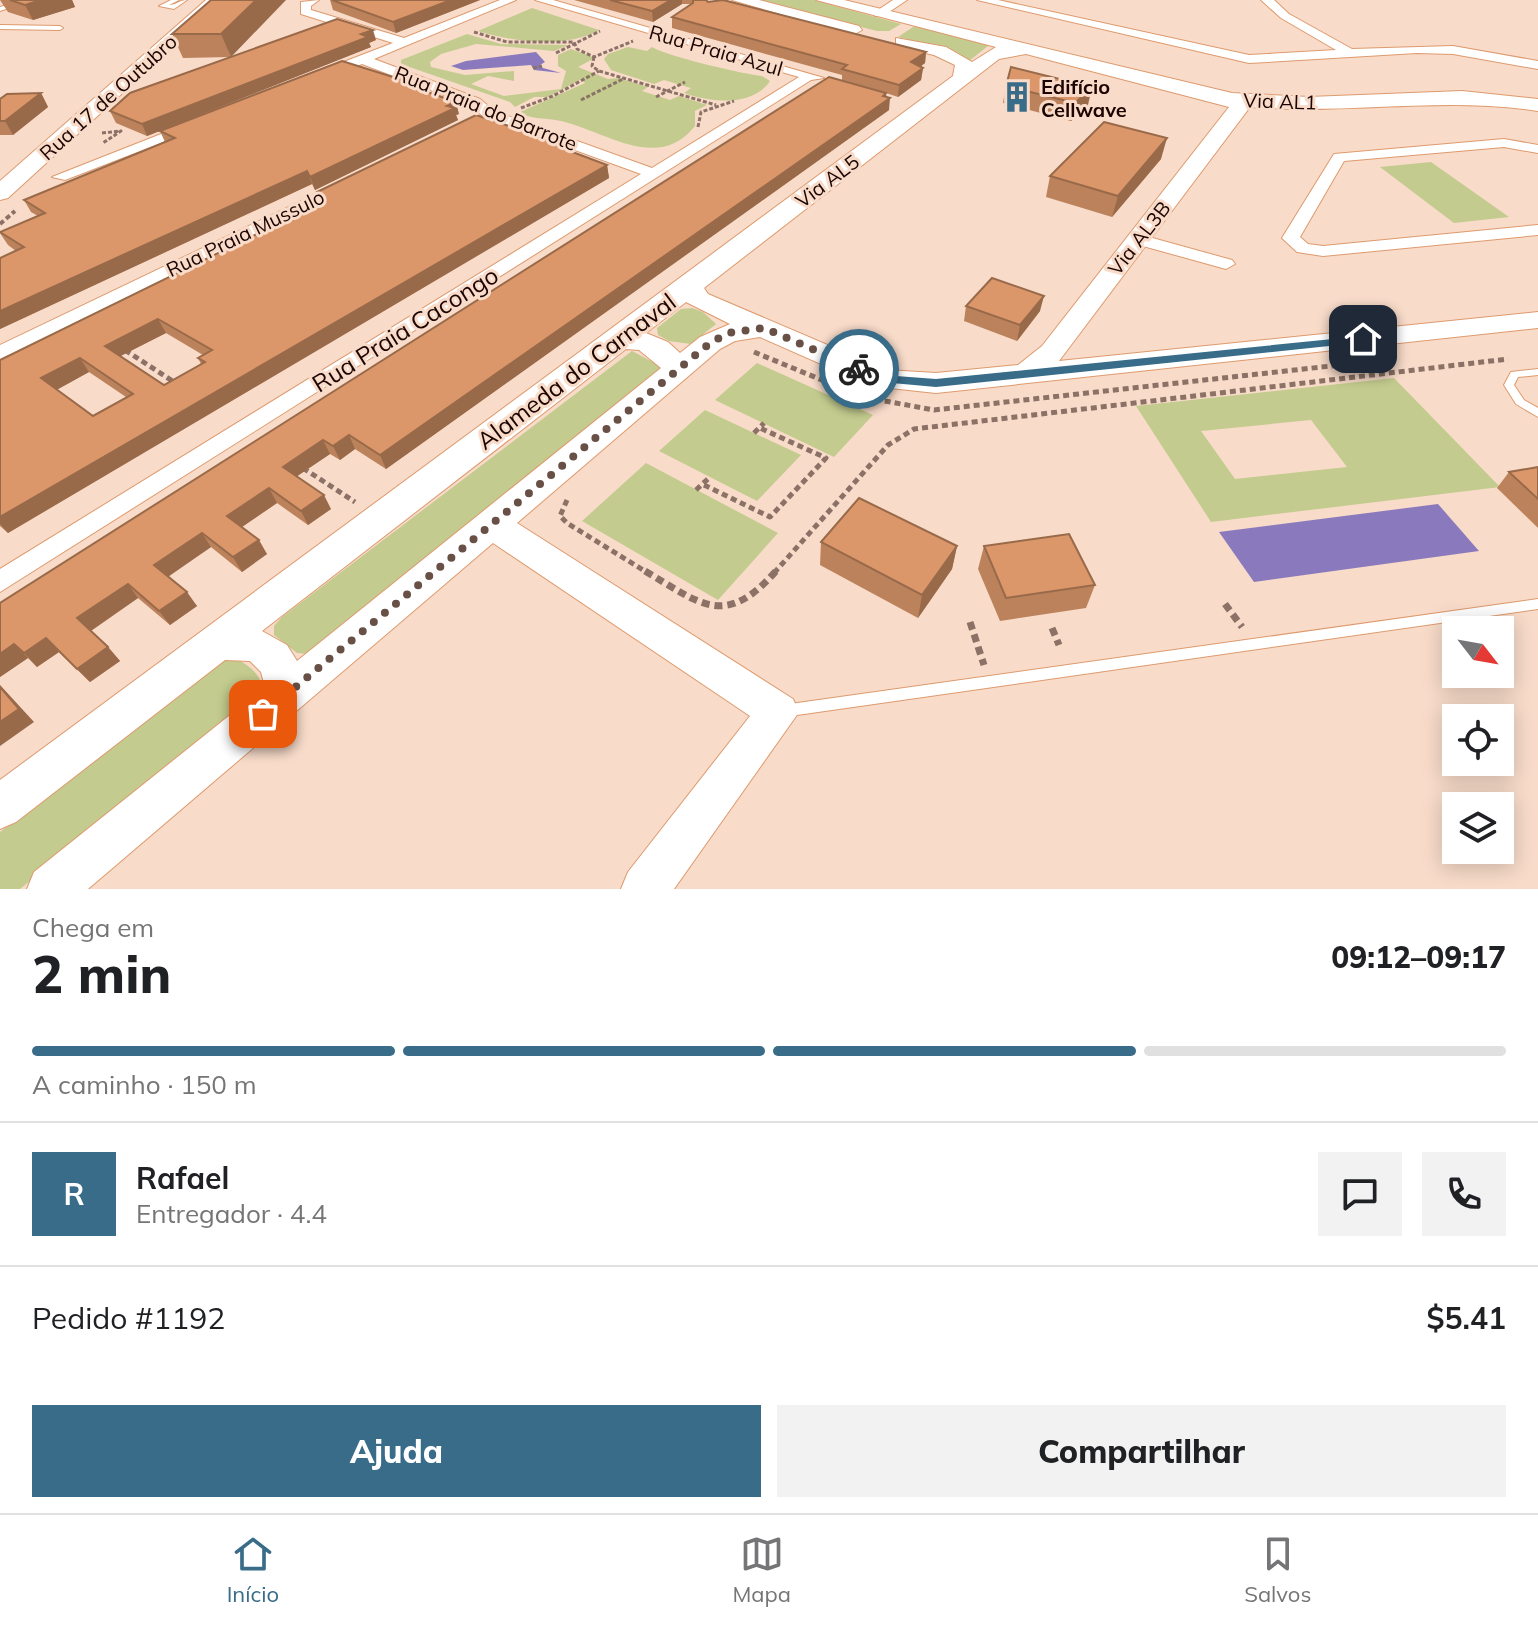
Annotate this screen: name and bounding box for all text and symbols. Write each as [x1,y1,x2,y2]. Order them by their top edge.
street label: Rua Praia Azul [646,19,786,81]
street label: Rua 17 de Outubro [34,29,182,165]
street label: Rua Praia do Barrote [391,60,581,156]
place label: Edifício Cellwave [1041,74,1127,122]
building icon: Edifício Cellwave [1000,80,1034,114]
street label: Via AL1 [1243,87,1317,115]
street label: Via AL5 [790,149,864,213]
street label: Rua Praia Mussulo [162,184,328,282]
street label: Via AL3B [1102,196,1176,280]
street label: Rua Praia Cacongo [306,260,504,398]
street label: Alameda do Carnaval [471,286,681,456]
pin [1329,305,1397,373]
icon: home [1341,317,1385,361]
courier [819,329,899,409]
icon: bike [837,347,881,391]
north arrow [1442,616,1514,688]
map controls [1442,616,1514,864]
pin [229,680,297,748]
icon: bag [241,692,285,736]
button: locate [1442,704,1514,776]
button: layers [1442,792,1514,864]
text: Chega em [32,911,154,944]
text: 09:12–09:17 [1331,938,1506,976]
text: 2 min [32,941,171,1006]
text: A caminho · 150 m [32,1068,257,1101]
button: chat [1318,1152,1402,1236]
button: phone [1422,1152,1506,1236]
text: Rafael [136,1159,229,1197]
text: R [63,1175,85,1213]
text: Entregador · 4.4 [136,1197,327,1230]
text: Pedido #1192 [32,1299,225,1337]
text: $5.41 [1427,1299,1506,1337]
button: Ajuda [32,1405,761,1497]
button: Compartilhar [777,1405,1506,1497]
tab: Início [227,1532,279,1608]
tab: Mapa [732,1532,791,1608]
tab: Salvos [1244,1532,1311,1608]

